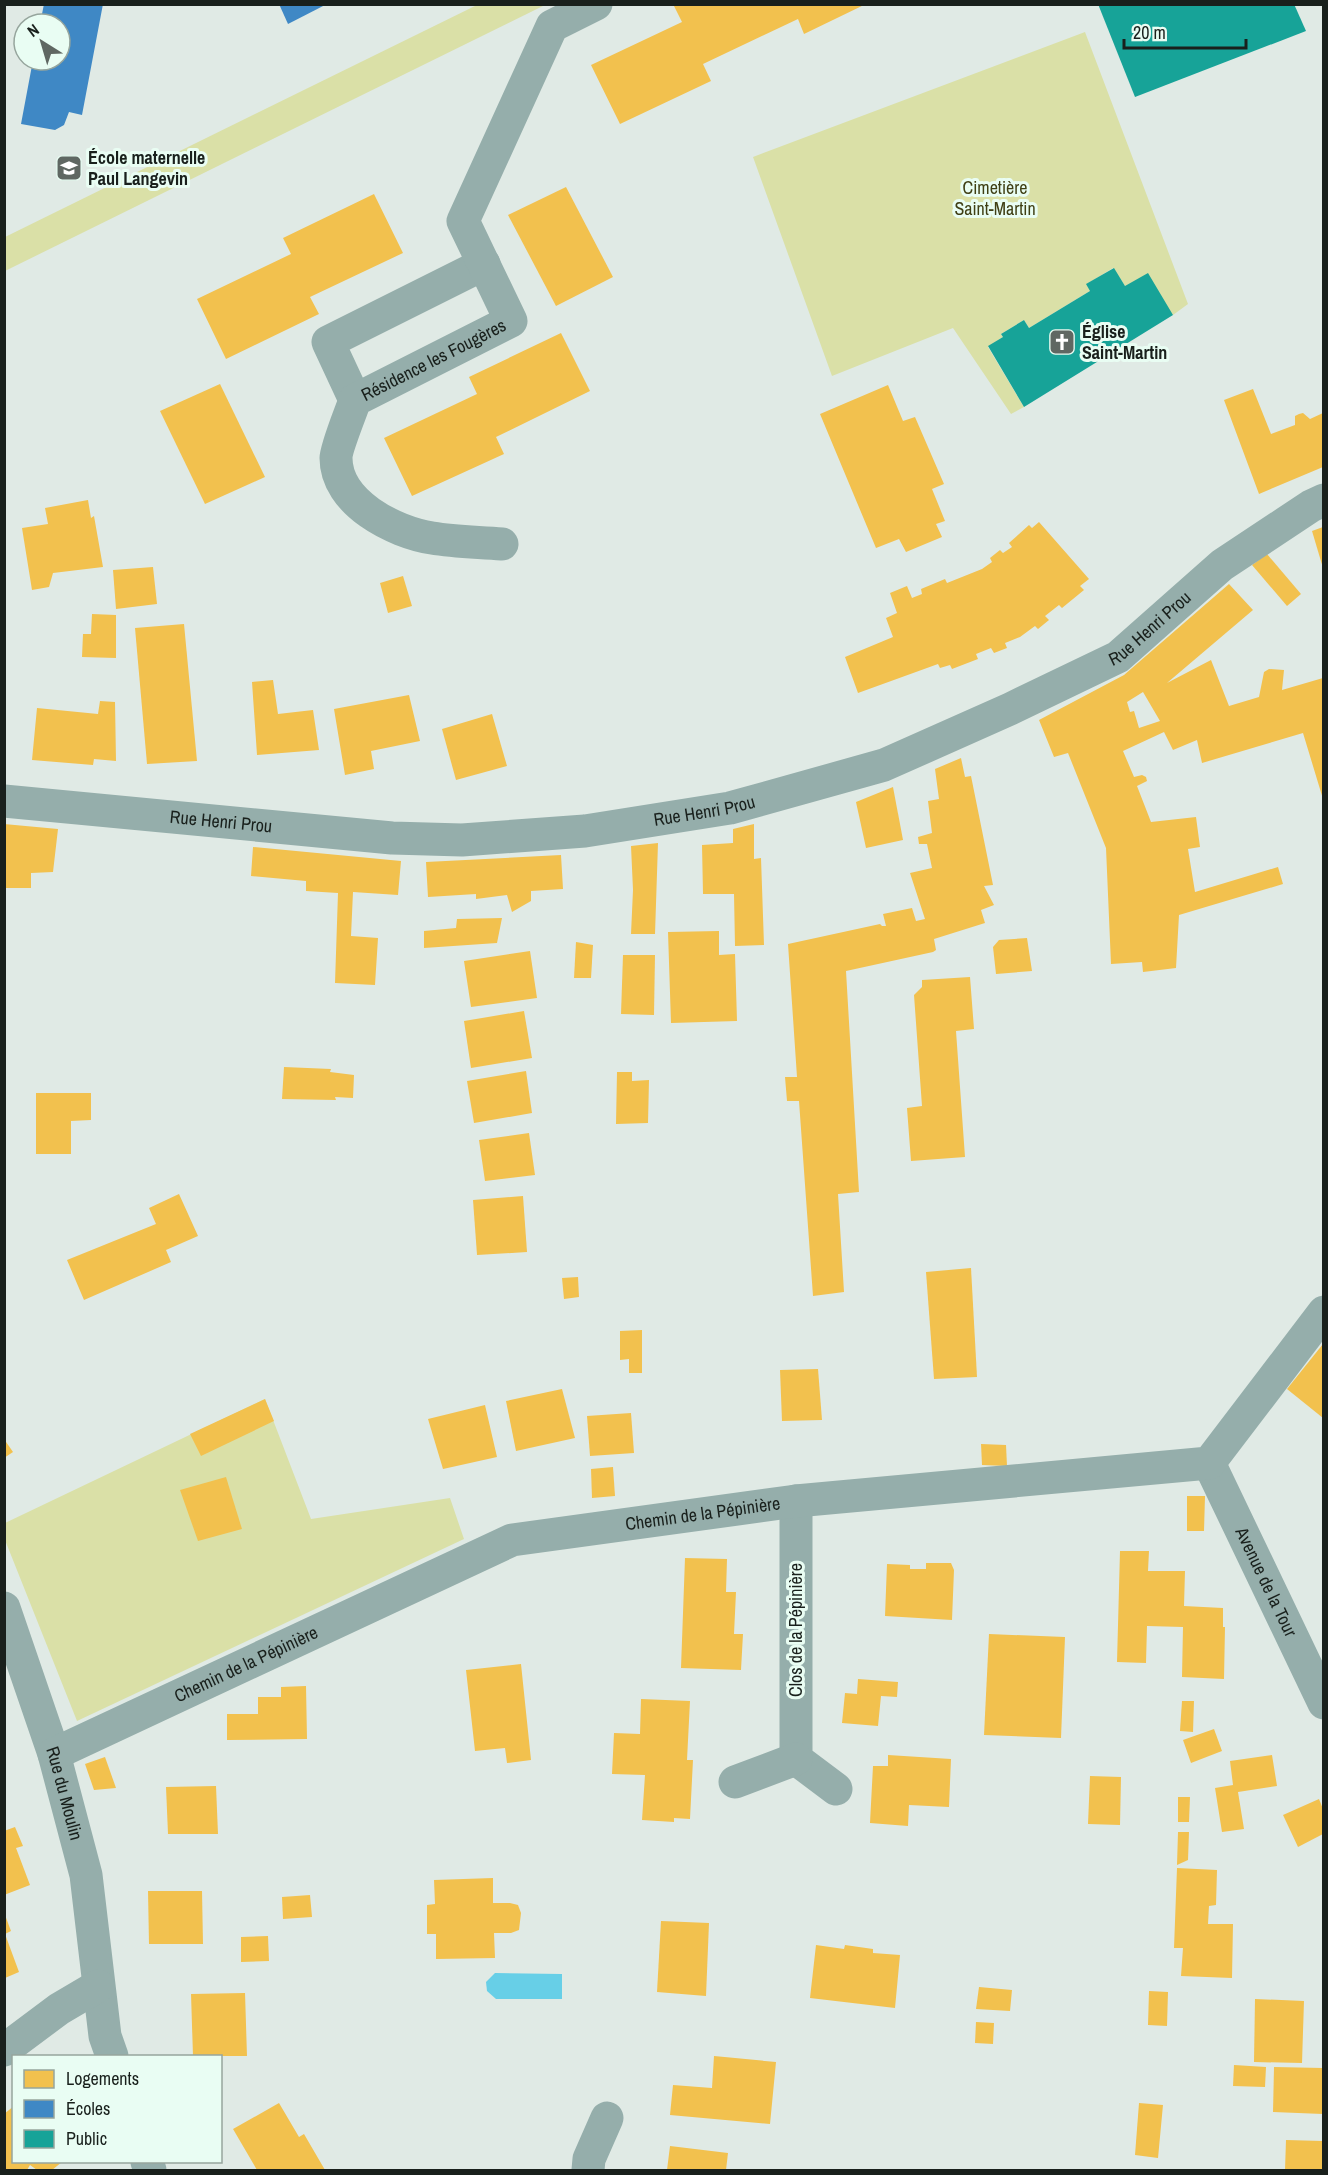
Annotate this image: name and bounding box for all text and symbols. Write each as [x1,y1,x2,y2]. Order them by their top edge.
north arrow [12,12,72,72]
scale bar [1124,12,1246,50]
text: N [23,18,43,42]
text: 20 m [1133,20,1166,45]
place label: École maternelle Paul Langevin [88,145,205,191]
school or university icon: École maternelle Paul Langevin [54,153,84,183]
park label: Cimetière Saint-Martin [954,175,1036,221]
street label: Résidence les Fougères [357,313,510,407]
place label: Église Saint-Martin [1082,319,1167,365]
church icon: Église Saint-Martin [1047,327,1077,357]
street label: Rue Henri Prou [1104,585,1196,672]
street label: Rue Henri Prou [652,789,758,832]
street label: Rue Henri Prou [169,804,273,839]
street label: Chemin de la Pépinière [624,1490,782,1536]
street label: Avenue de la Tour [1229,1522,1303,1641]
street label: Clos de la Pépinière [783,1563,808,1697]
street label: Chemin de la Pépinière [170,1619,322,1708]
street label: Rue du Moulin [40,1743,89,1843]
legend [12,2055,222,2163]
text: Logements [66,2066,139,2091]
text: Écoles [66,2096,110,2121]
text: Public [66,2126,107,2151]

